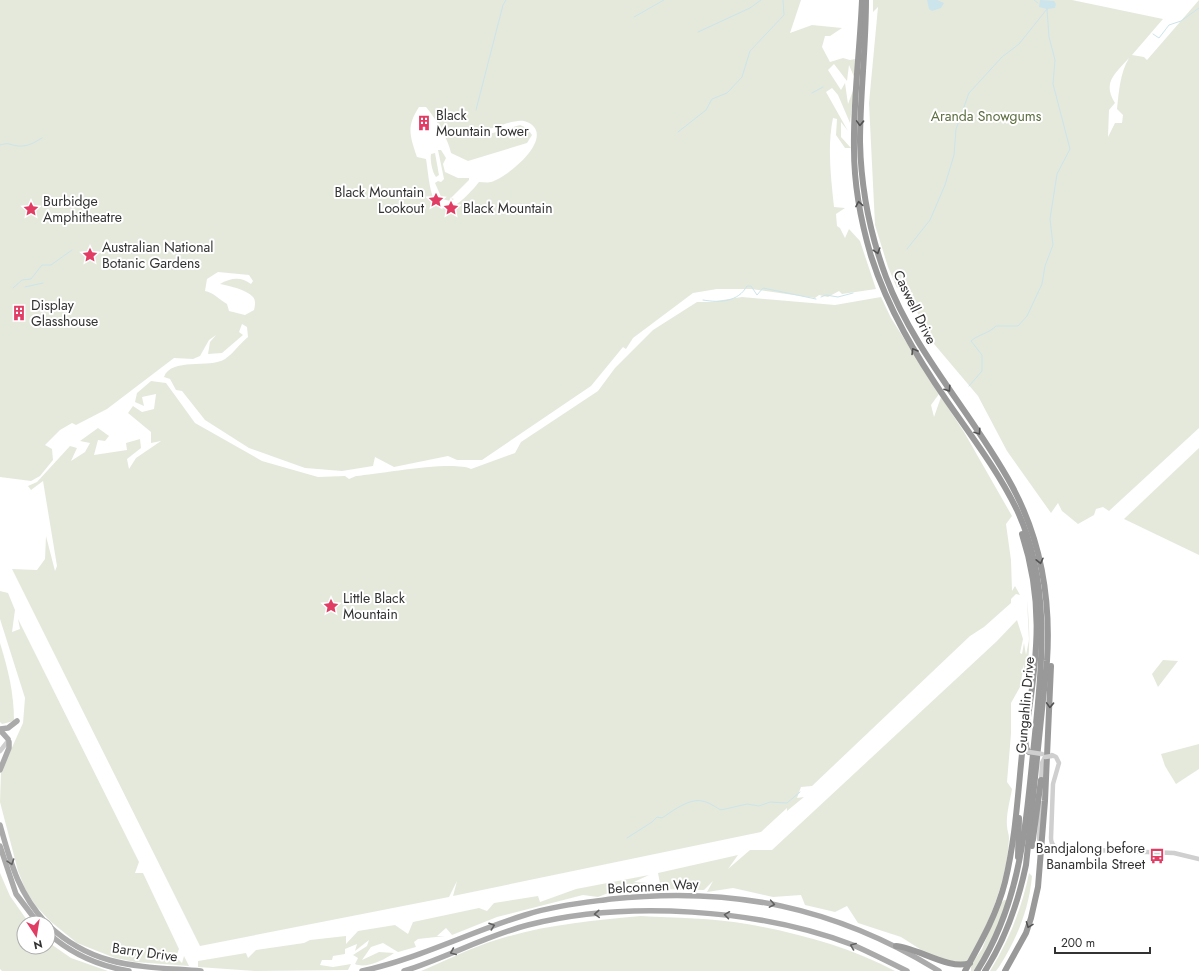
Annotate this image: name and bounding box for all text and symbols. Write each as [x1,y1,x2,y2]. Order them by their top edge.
place label: Black Mountain Tower [436,105,529,141]
park label: Aranda Snowgums [931,106,1042,126]
building icon: Black Mountain Tower [415,114,433,132]
one-way arrow [856,120,865,126]
place label: Black Mountain Lookout [334,182,425,218]
place label: Burbidge Amphitheatre [43,191,122,227]
place icon: Black Mountain Lookout [427,191,445,209]
place label: Black Mountain [463,198,553,218]
place icon: Black Mountain [442,199,460,217]
place icon: Burbidge Amphitheatre [22,200,40,218]
one-way arrow [855,201,864,207]
place label: Australian National Botanic Gardens [102,237,214,273]
place icon: Australian National Botanic Gardens [81,246,99,264]
one-way arrow [872,247,881,254]
street label: Caswell Drive [888,267,942,347]
place label: Display Glasshouse [31,295,98,331]
building icon: Display Glasshouse [10,304,28,322]
one-way arrow [911,348,919,355]
one-way arrow [943,385,951,392]
one-way arrow [973,428,980,435]
one-way arrow [1035,557,1044,564]
place label: Little Black Mountain [343,588,406,624]
place icon: Little Black Mountain [322,597,340,615]
street label: Gungahlin Drive [1011,656,1039,754]
one-way arrow [1045,702,1054,708]
place label: Bandjalong before Banambila Street [1036,838,1146,874]
bus stop icon: Bandjalong before Banambila Street [1148,847,1166,865]
one-way arrow [6,859,15,866]
street label: Belconnen Way [607,874,700,898]
one-way arrow [769,899,775,907]
one-way arrow [594,909,600,918]
one-way arrow [724,911,730,920]
north arrow [16,915,56,955]
one-way arrow [1026,921,1034,928]
one-way arrow [488,922,495,931]
scale bar [1055,929,1150,955]
text: 200 m [1061,934,1095,952]
text: N [32,936,44,954]
street label: Barry Drive [111,938,179,966]
one-way arrow [850,942,857,950]
one-way arrow [449,947,457,955]

